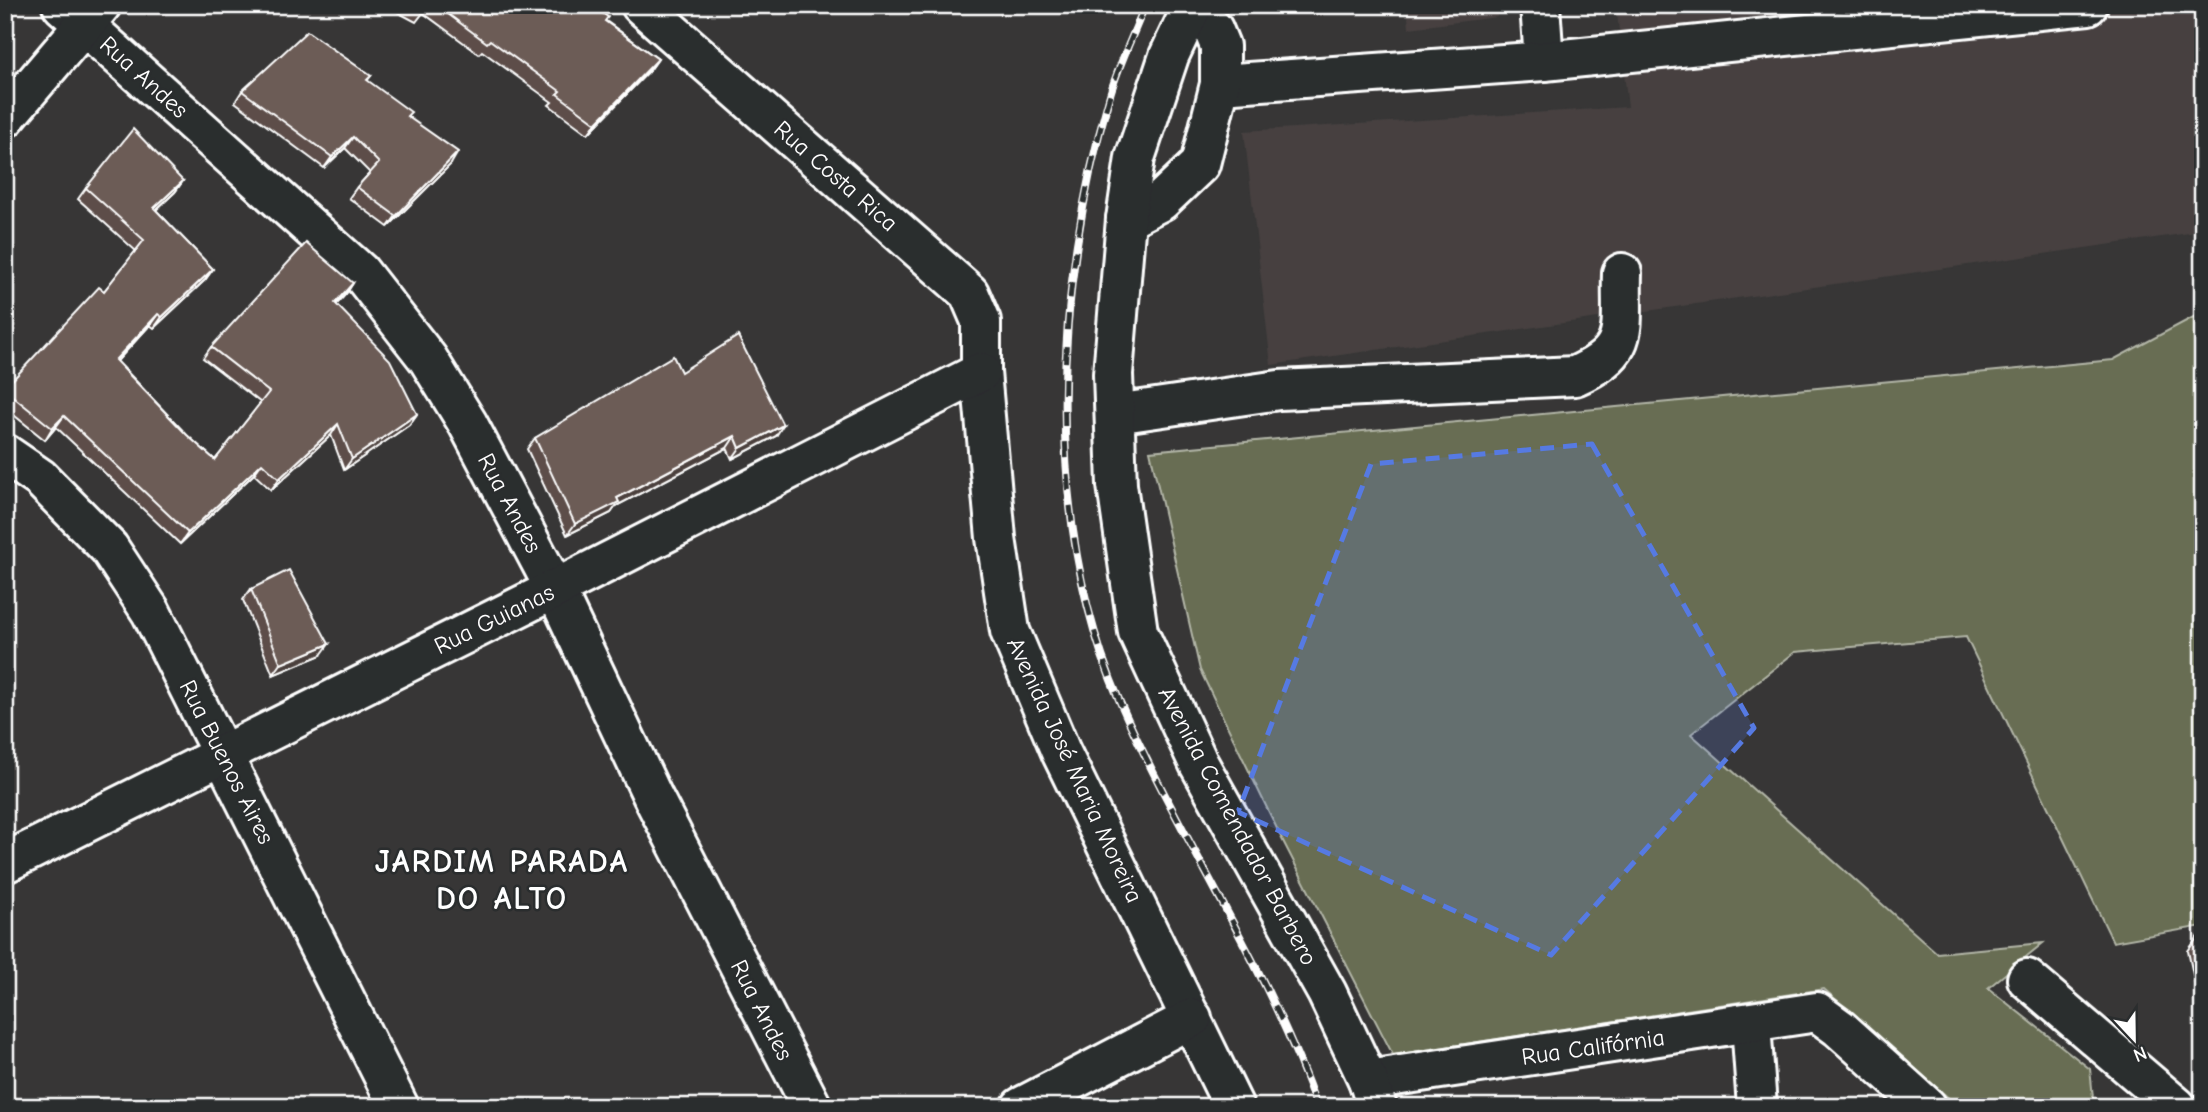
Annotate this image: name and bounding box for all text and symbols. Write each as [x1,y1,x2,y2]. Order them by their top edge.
street label: Rua Andes [94,30,194,124]
street label: Rua Costa Rica [769,115,903,237]
street label: Rua Andes [472,448,548,558]
street label: Rua Guianas [429,578,559,660]
street label: Avenida José Maria Moreira [1001,633,1149,907]
street label: Rua Buenos Aires [174,675,280,849]
street label: Avenida Comendador Barbero [1153,682,1323,970]
district label: JARDIM PARADA DO ALTO [375,843,629,917]
street label: Rua Andes [725,955,799,1065]
north arrow [2100,1004,2170,1074]
street label: Rua Califórnia [1520,1023,1666,1071]
text: N [2130,1041,2150,1066]

